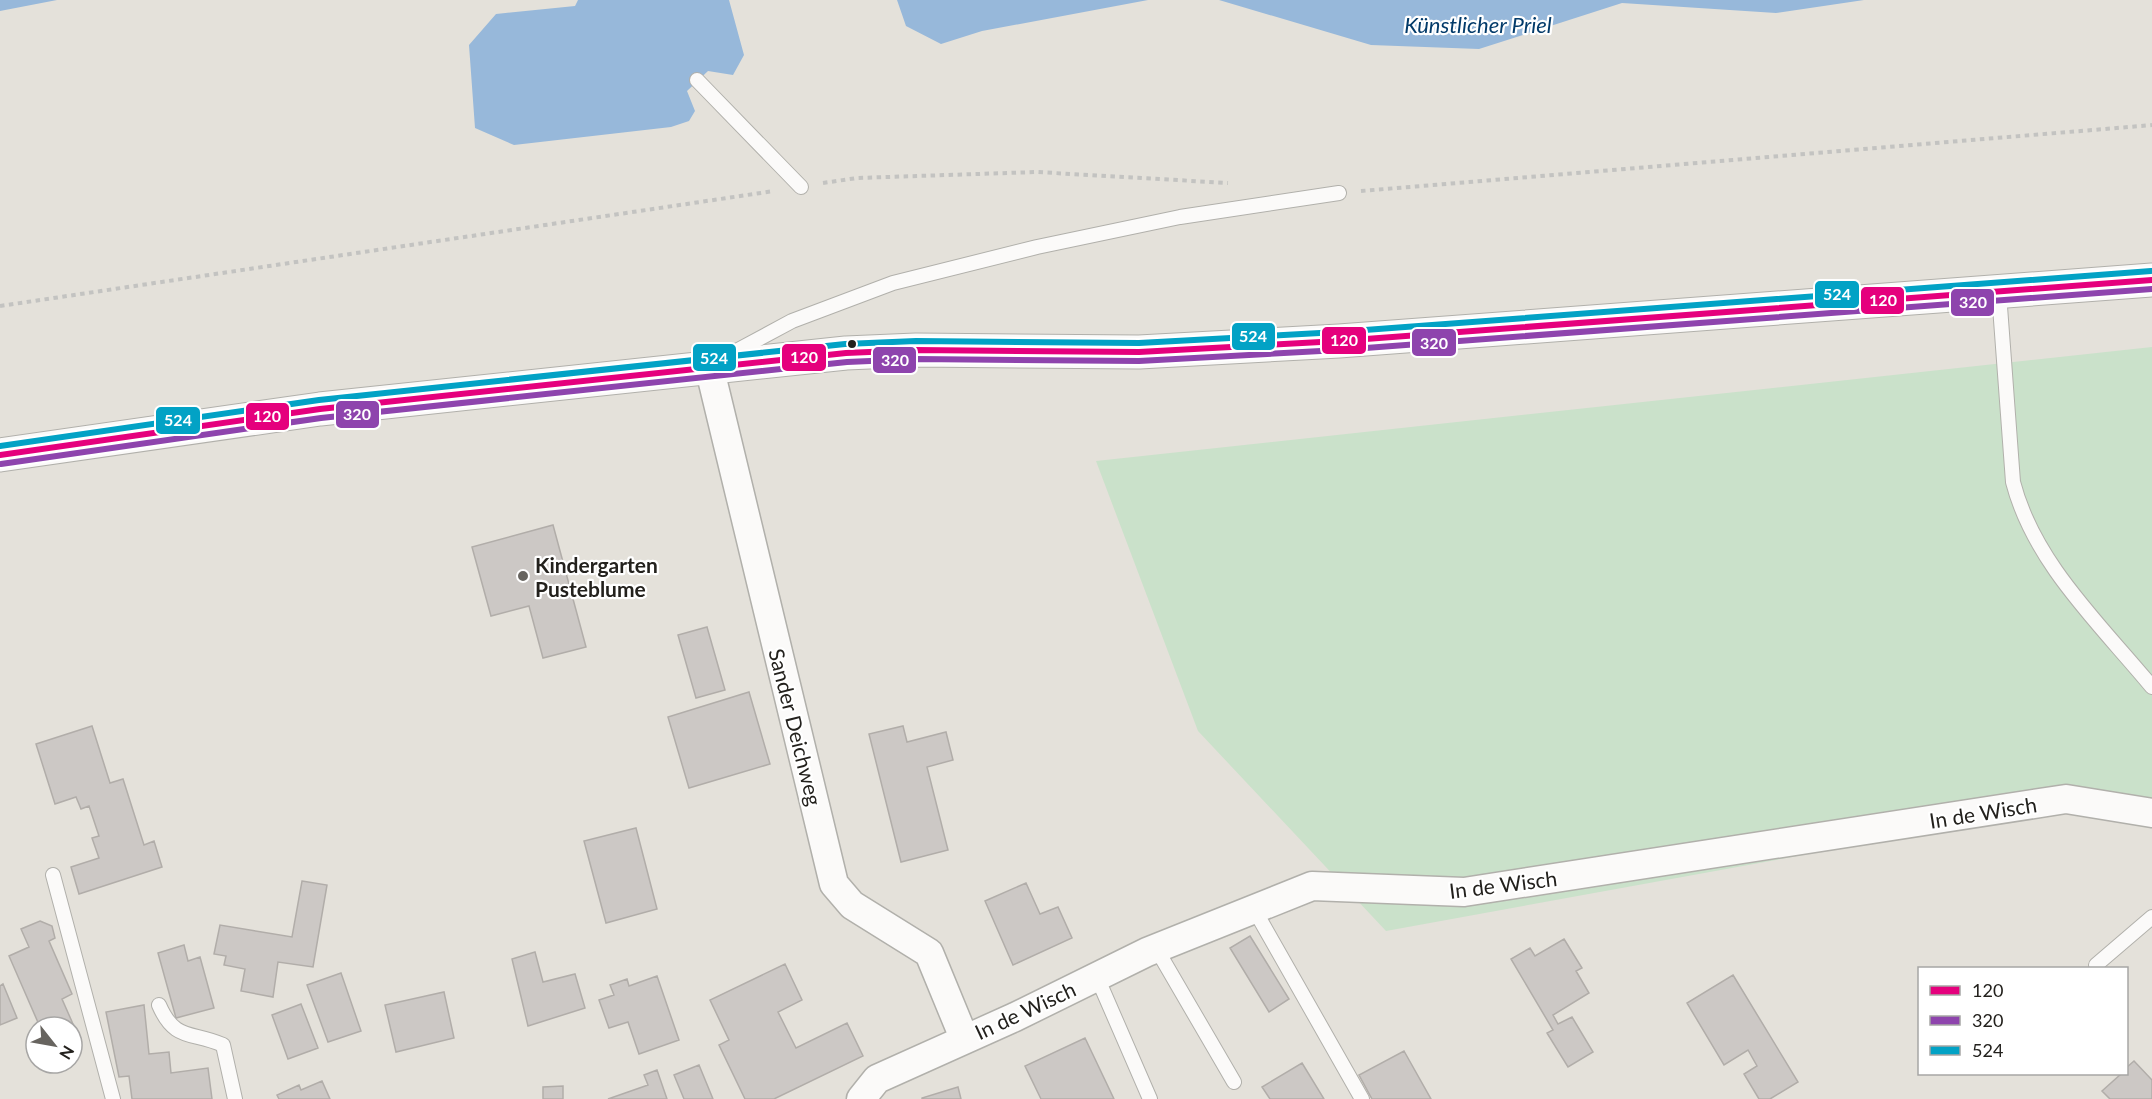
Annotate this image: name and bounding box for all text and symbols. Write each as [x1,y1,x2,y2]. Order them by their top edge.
water label: Künstlicher Priel [1404,11,1552,38]
line badge: 524 [1814,280,1860,309]
text: 524 [1823,284,1851,303]
line badge: 120 [1860,286,1905,315]
line badge: 320 [1950,288,1995,317]
text: 120 [1869,290,1897,309]
text: 320 [1959,292,1987,311]
line badge: 524 [1231,322,1276,351]
text: 524 [1239,326,1267,345]
line badge: 120 [1321,326,1367,355]
line badge: 320 [1411,328,1457,357]
text: 120 [1330,330,1358,349]
text: 320 [1420,333,1448,352]
unlabelled marker [846,338,858,350]
line badge: 524 [692,343,737,372]
line badge: 120 [781,343,827,372]
line badge: 320 [872,346,917,374]
text: 120 [790,347,818,366]
text: 524 [700,348,728,367]
text: 320 [881,350,909,369]
line badge: 320 [335,400,380,429]
line badge: 120 [245,402,290,431]
text: 320 [343,404,371,423]
line badge: 524 [155,406,201,435]
text: 120 [253,406,281,425]
text: 524 [164,410,192,429]
place label: Kindergarten Pusteblume [535,552,658,601]
marker: Kindergarten Pusteblume [516,569,530,583]
street label: Sander Deichweg [764,646,828,808]
street label: In de Wisch [1928,791,2038,833]
street label: In de Wisch [1448,865,1558,903]
legend [1918,967,2128,1075]
street label: In de Wisch [971,976,1079,1044]
text: 120 [1972,979,2003,1001]
text: 320 [1972,1009,2003,1031]
north arrow [24,1015,84,1075]
text: 524 [1972,1039,2003,1061]
text: N [56,1043,79,1063]

